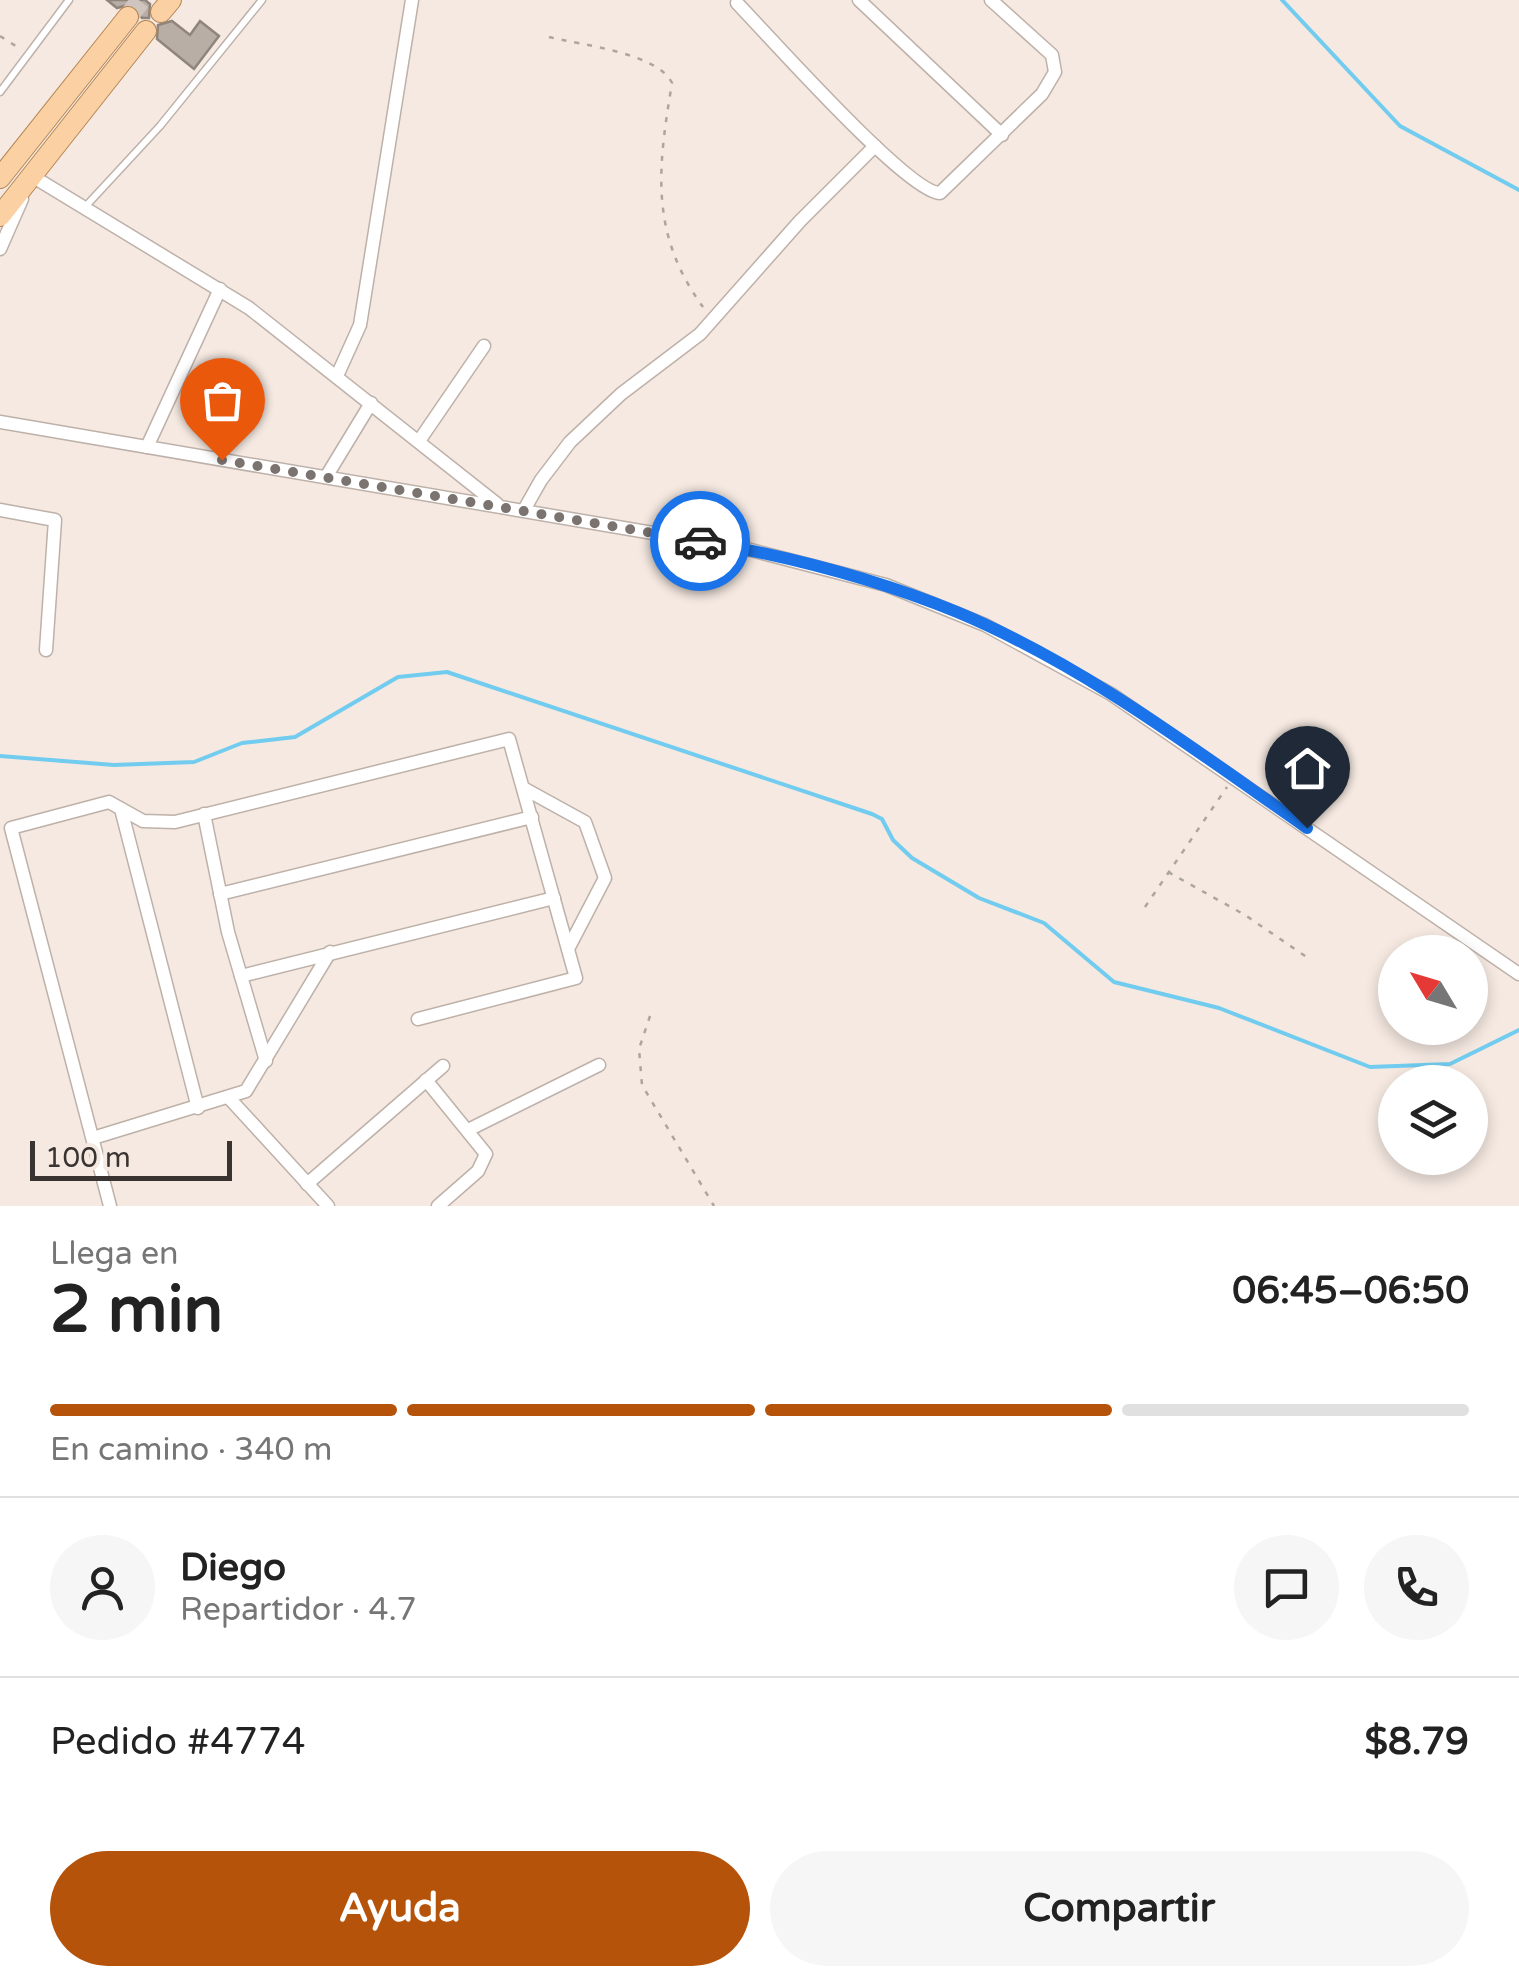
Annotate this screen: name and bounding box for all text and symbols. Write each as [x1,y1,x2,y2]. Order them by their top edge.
pin [180,358,265,461]
icon: bag [195,373,250,428]
courier [650,491,750,591]
icon: car [673,514,728,569]
pin [1265,726,1350,829]
icon: home [1280,741,1335,796]
north arrow [1378,935,1488,1045]
map controls [1378,935,1488,1175]
button: layers [1378,1065,1488,1175]
scale bar [30,1136,232,1180]
text: 100 m [45,1141,131,1175]
text: Llega en [50,1235,179,1273]
text: 06:45–06:50 [1232,1268,1469,1314]
text: 2 min [50,1271,223,1350]
text: En camino · 340 m [50,1431,332,1469]
button: person [50,1535,155,1640]
button: chat [1234,1535,1339,1640]
button: phone [1364,1535,1469,1640]
text: Diego [180,1545,286,1591]
text: Repartidor · 4.7 [180,1591,417,1629]
text: Pedido #4774 [50,1719,306,1765]
text: $8.79 [1364,1719,1469,1765]
button: Ayuda [50,1851,750,1966]
button: Compartir [770,1851,1469,1966]

